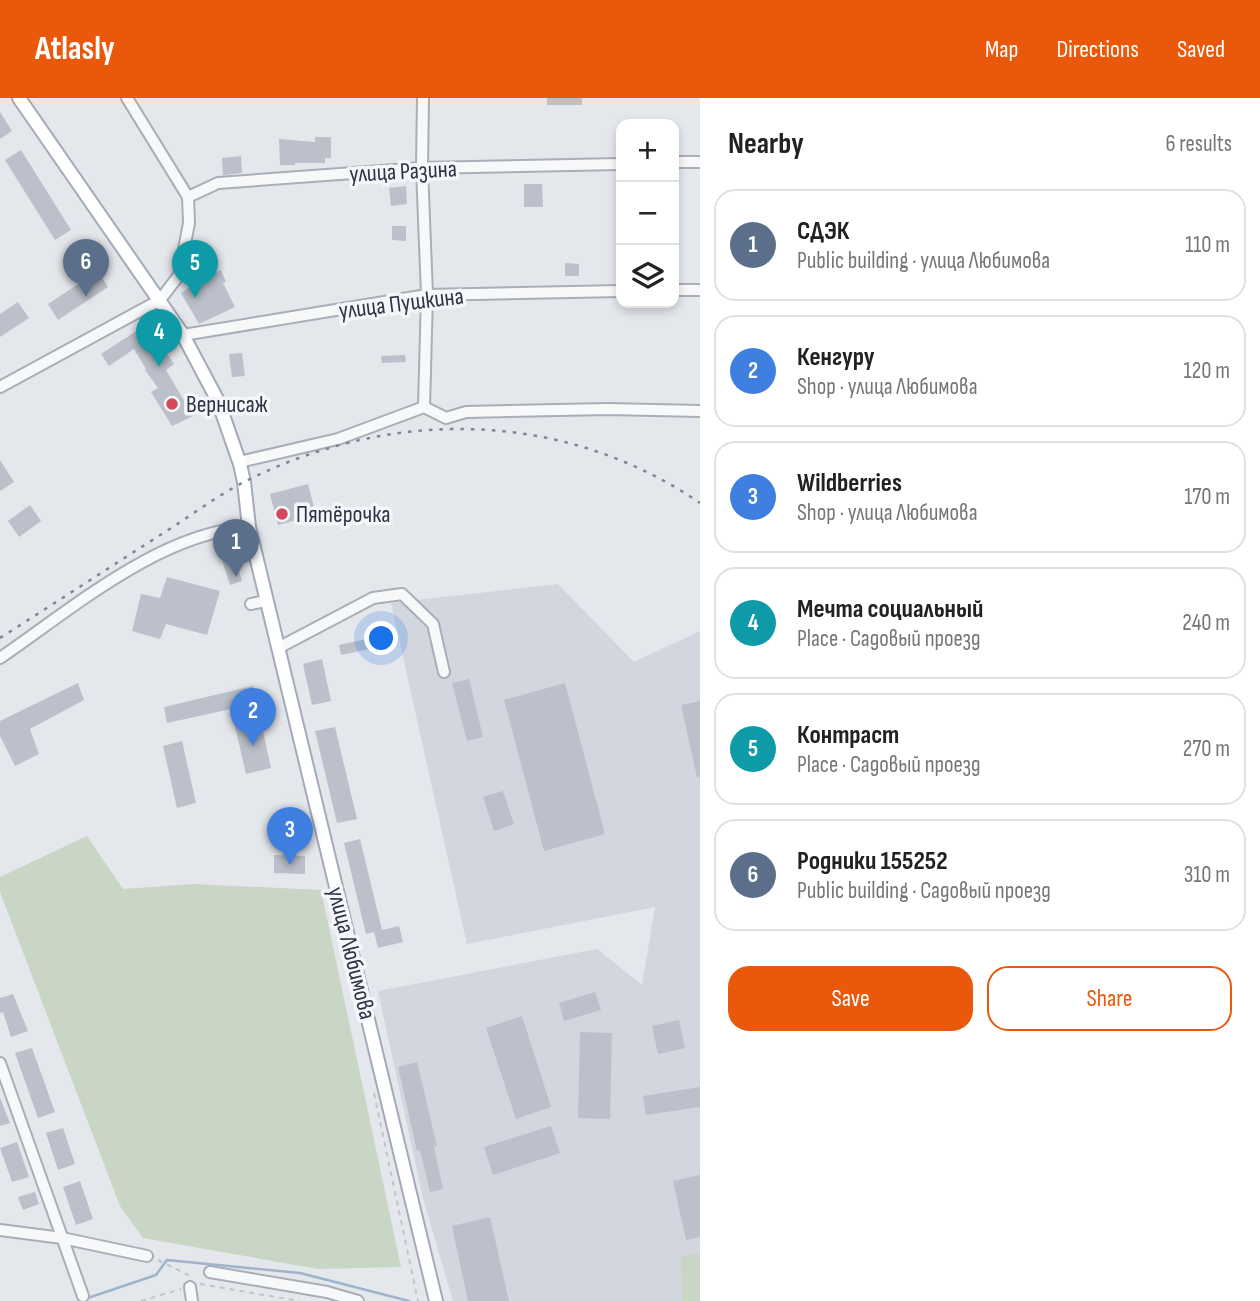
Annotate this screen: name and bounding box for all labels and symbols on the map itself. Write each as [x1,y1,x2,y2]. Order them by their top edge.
street label: улица Разина [349,154,458,189]
pin: 6 [63,239,109,297]
pin: 5 [172,240,218,298]
street label: улица Пушкина [337,281,465,326]
pin: 4 [136,309,182,367]
place label: Вернисаж [186,390,268,419]
marker: Вернисаж [164,396,180,412]
place label: Пятёрочка [296,500,390,529]
marker: Пятёрочка [274,506,290,522]
pin: 1 [213,519,259,577]
your location [364,621,398,655]
pin: 2 [230,688,276,746]
pin: 3 [267,807,313,865]
street label: улица Любимова [321,884,382,1022]

